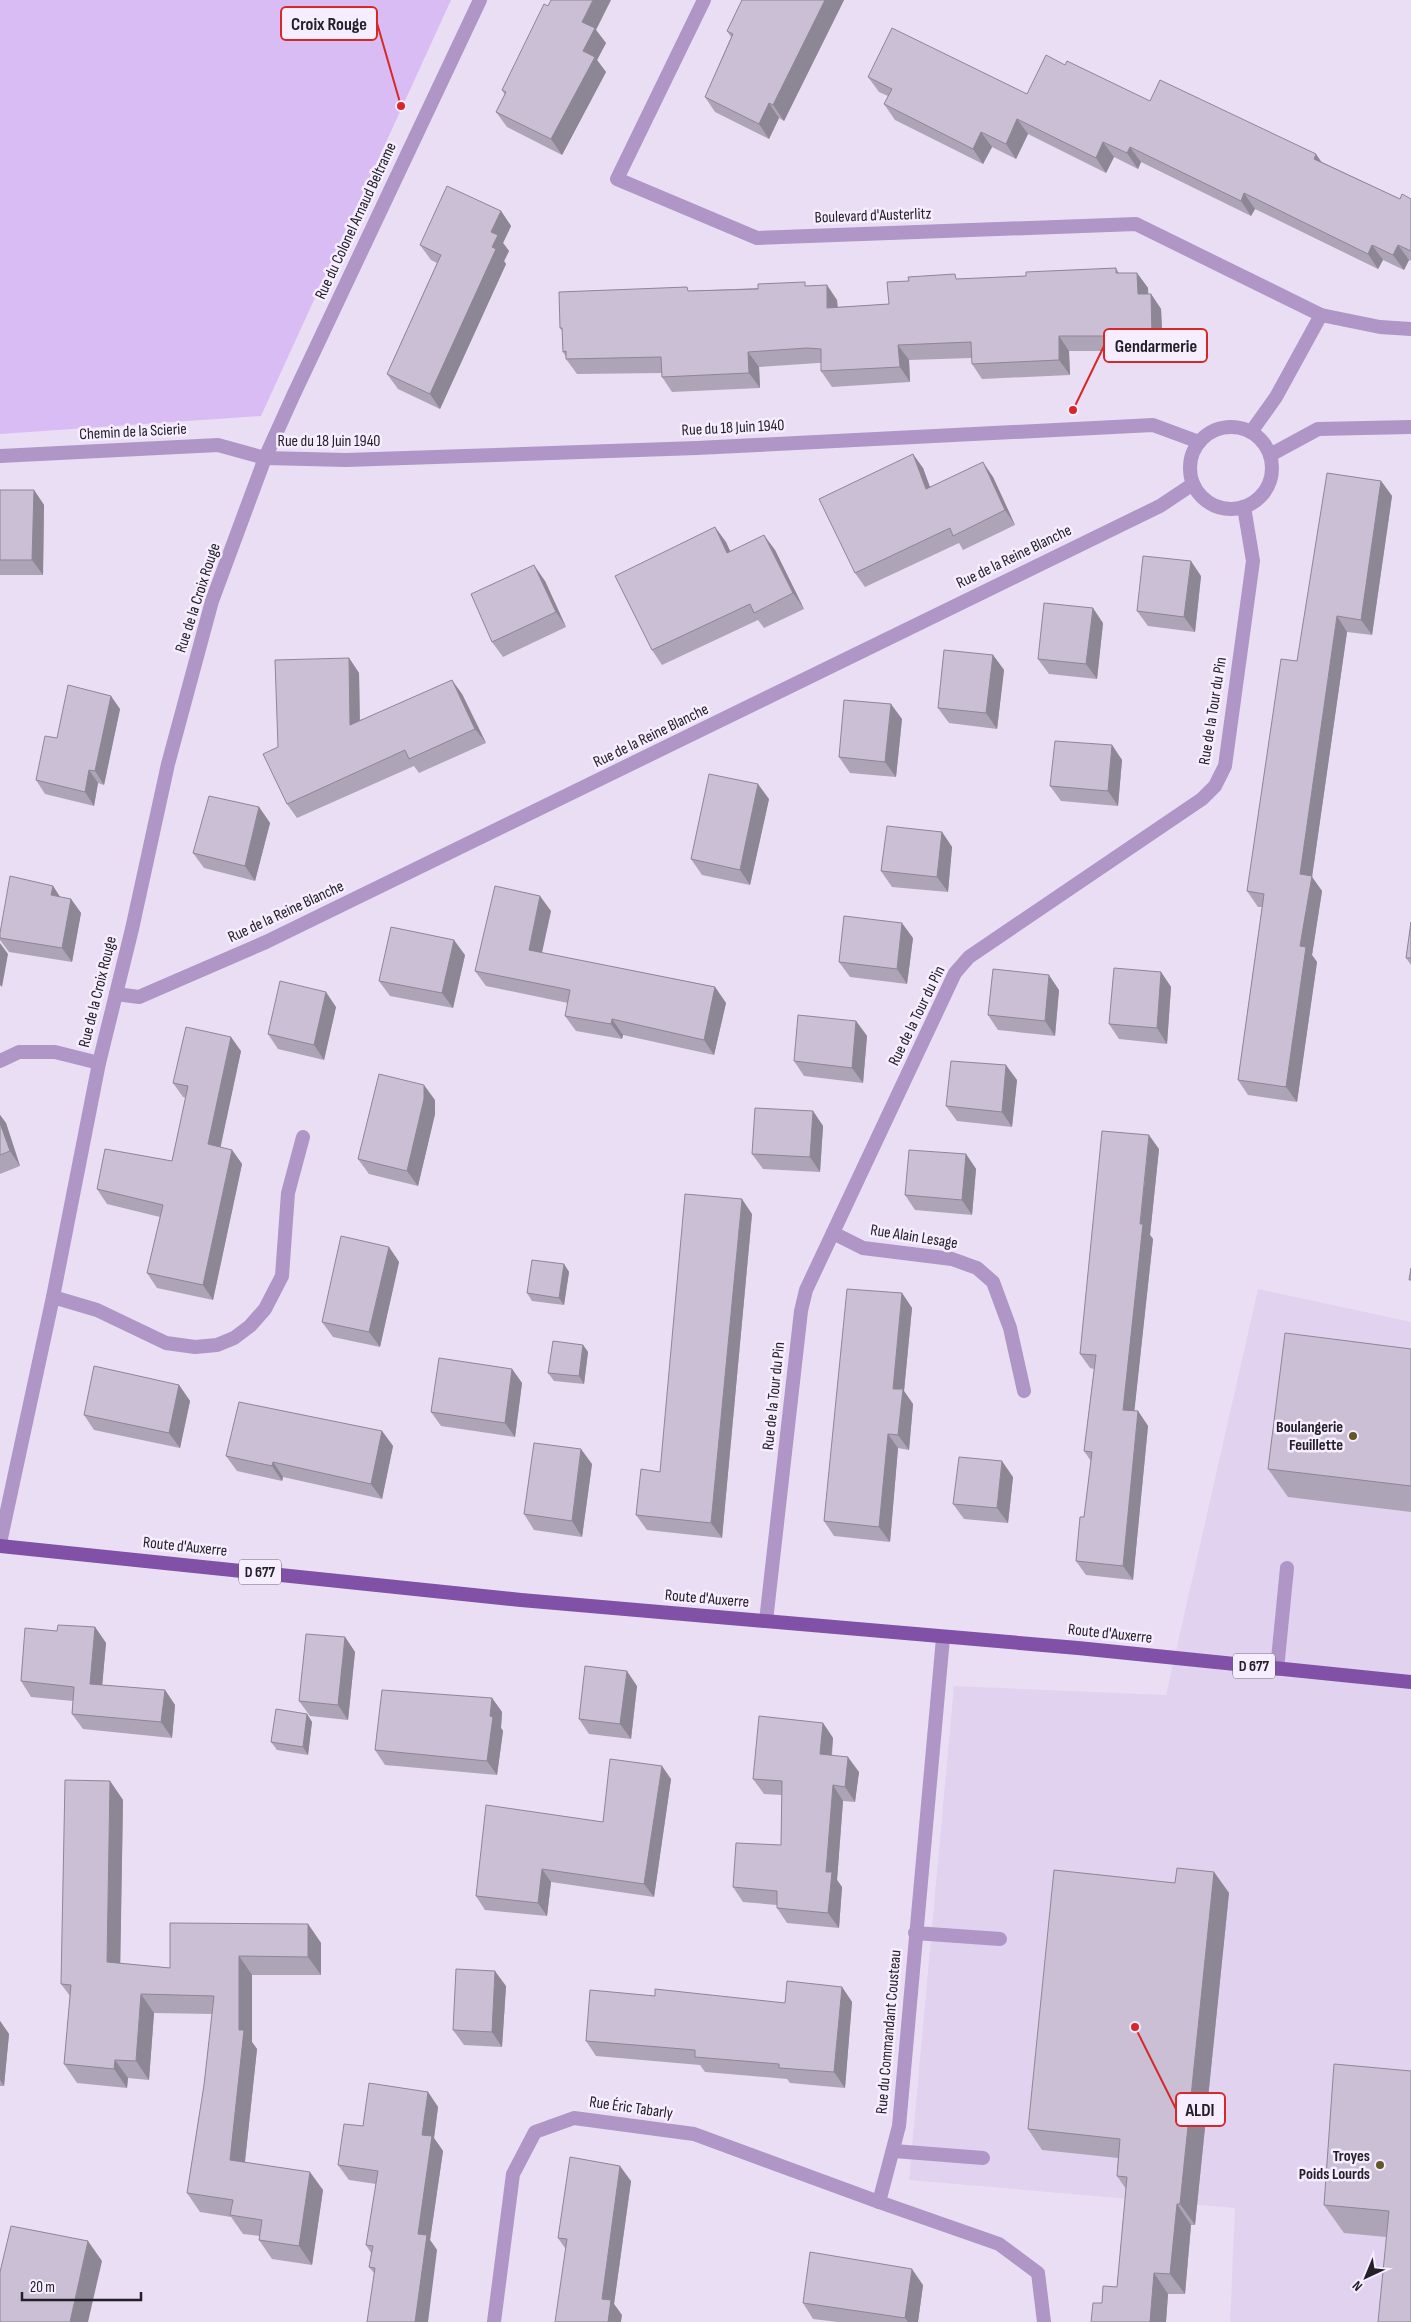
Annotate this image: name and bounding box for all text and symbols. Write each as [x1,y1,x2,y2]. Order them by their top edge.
callout: Croix Rouge [281,7,377,40]
text: Croix Rouge [291,14,367,35]
street label: Rue du Colonel Arnaud Beltrame [311,140,401,302]
street label: Boulevard d'Austerlitz [814,204,932,228]
callout: Gendarmerie [1104,329,1207,362]
text: Gendarmerie [1115,336,1197,357]
street label: Rue du 18 Juin 1940 [681,416,785,440]
street label: Chemin de la Scierie [79,420,187,444]
street label: Rue du 18 Juin 1940 [278,432,380,451]
street label: Rue de la Reine Blanche [953,521,1075,593]
street label: Rue de la Croix Rouge [171,541,225,655]
street label: Rue de la Tour du Pin [1195,656,1231,766]
street label: Rue de la Reine Blanche [590,700,712,772]
street label: Rue de la Reine Blanche [225,877,347,947]
street label: Rue de la Croix Rouge [75,934,121,1050]
street label: Rue de la Tour du Pin [885,963,949,1069]
street label: Rue Alain Lesage [869,1221,959,1253]
street label: Rue de la Tour du Pin [759,1341,789,1451]
place label: Boulangerie Feuillette [1276,1418,1343,1455]
marker: Boulangerie Feuillette [1347,1430,1359,1442]
street label: Route d'Auxerre [142,1533,228,1561]
road number: D 677 [239,1560,281,1584]
street label: Route d'Auxerre [664,1586,750,1612]
street label: Route d'Auxerre [1067,1620,1153,1648]
road number: D 677 [1233,1654,1275,1678]
street label: Rue du Commandant Cousteau [872,1949,906,2115]
street label: Rue Éric Tabarly [588,2093,674,2123]
callout: ALDI [1176,2093,1225,2126]
text: ALDI [1185,2100,1214,2121]
place label: Troyes Poids Lourds [1299,2147,1370,2184]
marker: Troyes Poids Lourds [1374,2159,1386,2171]
north arrow [1341,2252,1391,2302]
scale bar [22,2270,141,2302]
text: N [1349,2277,1366,2295]
text: 20 m [30,2278,55,2297]

